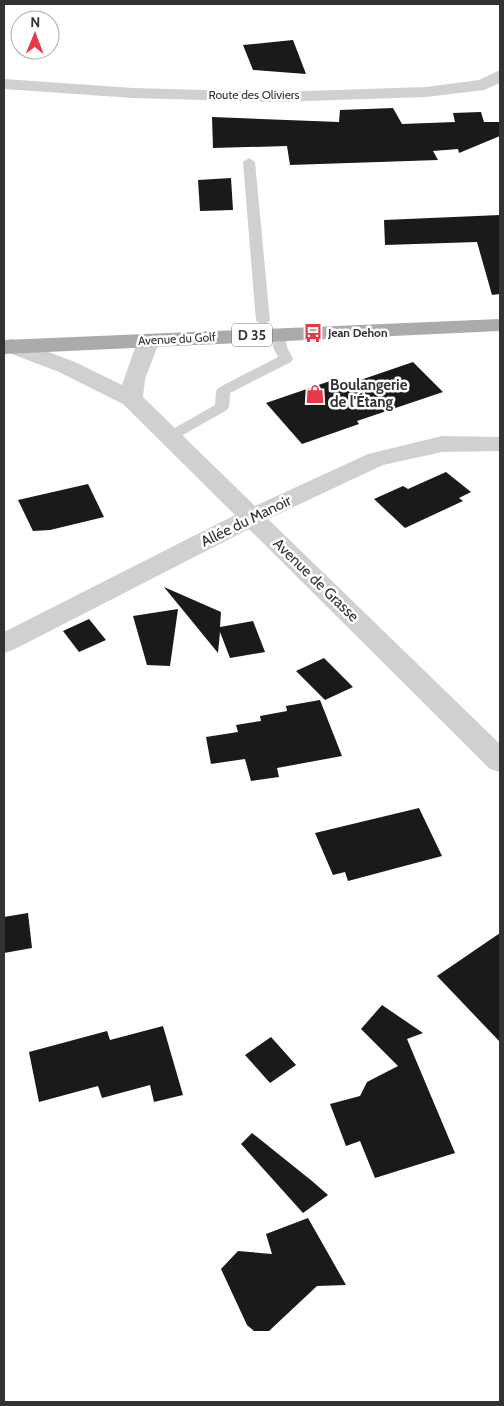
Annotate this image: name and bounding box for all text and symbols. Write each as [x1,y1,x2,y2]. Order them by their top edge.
north arrow [10,10,60,60]
text: N [30,13,40,31]
street label: Route des Oliviers [208,87,300,102]
bus stop icon: Jean Dehon [302,322,324,344]
road number: D 35 [232,324,272,346]
place label: Jean Dehon [327,325,388,340]
street label: Avenue du Golf [138,329,216,348]
place label: Boulangerie de l'Étang [330,376,408,411]
shop icon: Boulangerie de l'Étang [304,383,326,405]
street label: Allée du Manoir [198,491,294,551]
street label: Avenue de Grasse [269,535,363,626]

